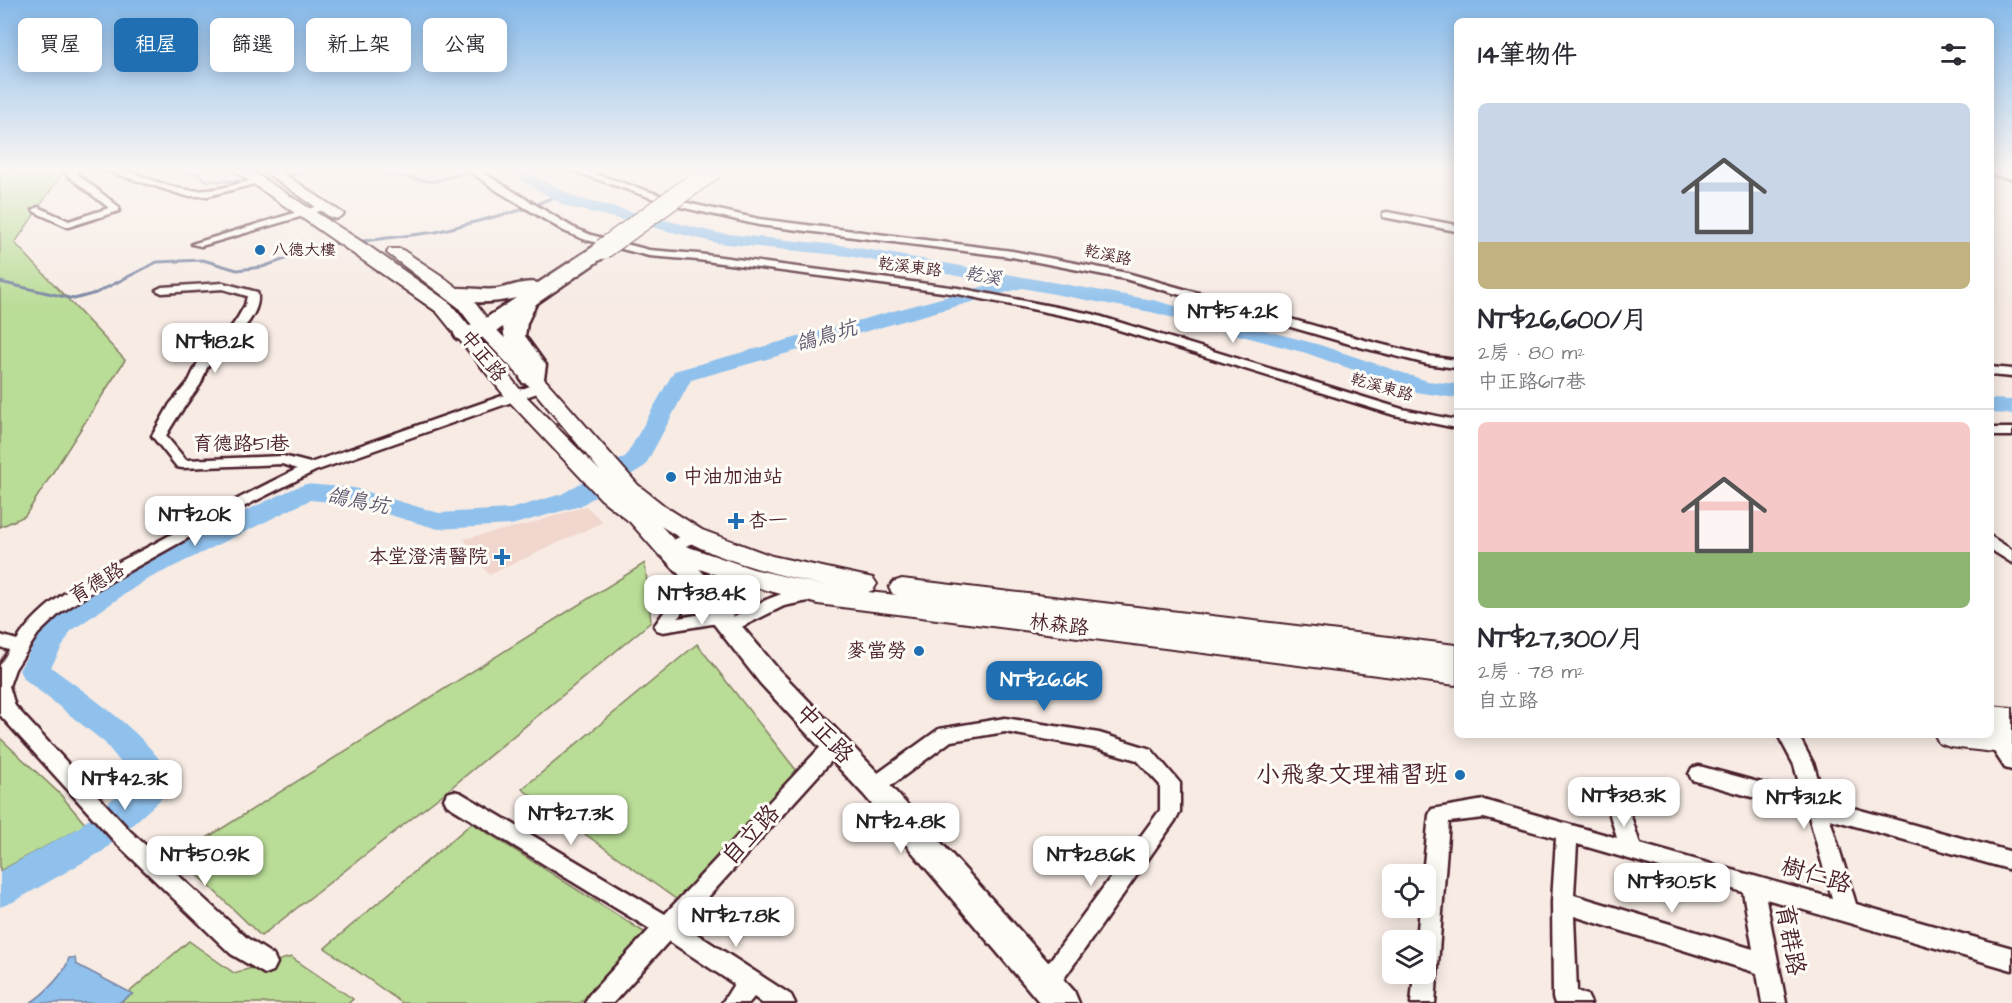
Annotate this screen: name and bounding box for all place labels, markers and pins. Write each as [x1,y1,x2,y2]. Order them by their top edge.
place label: 八德大樓 [272,239,336,261]
marker: 八德大樓 [253,243,267,257]
pin: NT$54.2K [1171,293,1295,344]
pin: NT$18.2K [153,323,277,374]
place label: 中油加油站 [683,463,783,491]
marker: 中油加油站 [664,470,678,484]
pin: NT$20K [146,496,244,547]
place label: 杏一 [748,507,788,535]
marker: 杏一 [729,514,743,528]
place label: 本堂澄清醫院 [368,543,488,571]
marker: 本堂澄清醫院 [493,548,511,566]
pin: NT$38.4K [640,575,764,626]
place label: 麥當勞 [847,637,907,665]
marker: 麥當勞 [912,644,926,658]
pin: NT$26.6K [982,661,1106,712]
place label: 小飛象文理補習班 [1256,758,1448,792]
pin: NT$42.3K [63,760,187,811]
marker: 小飛象文理補習班 [1453,768,1467,782]
pin: NT$38.3K [1562,777,1686,828]
pin: NT$31.2K [1742,779,1866,830]
pin: NT$27.3K [509,795,633,846]
pin: NT$24.8K [839,803,963,854]
pin: NT$50.9K [143,836,267,887]
pin: NT$28.6K [1029,836,1153,887]
pin: NT$30.5K [1610,863,1734,914]
pin: NT$27.8K [674,897,798,948]

